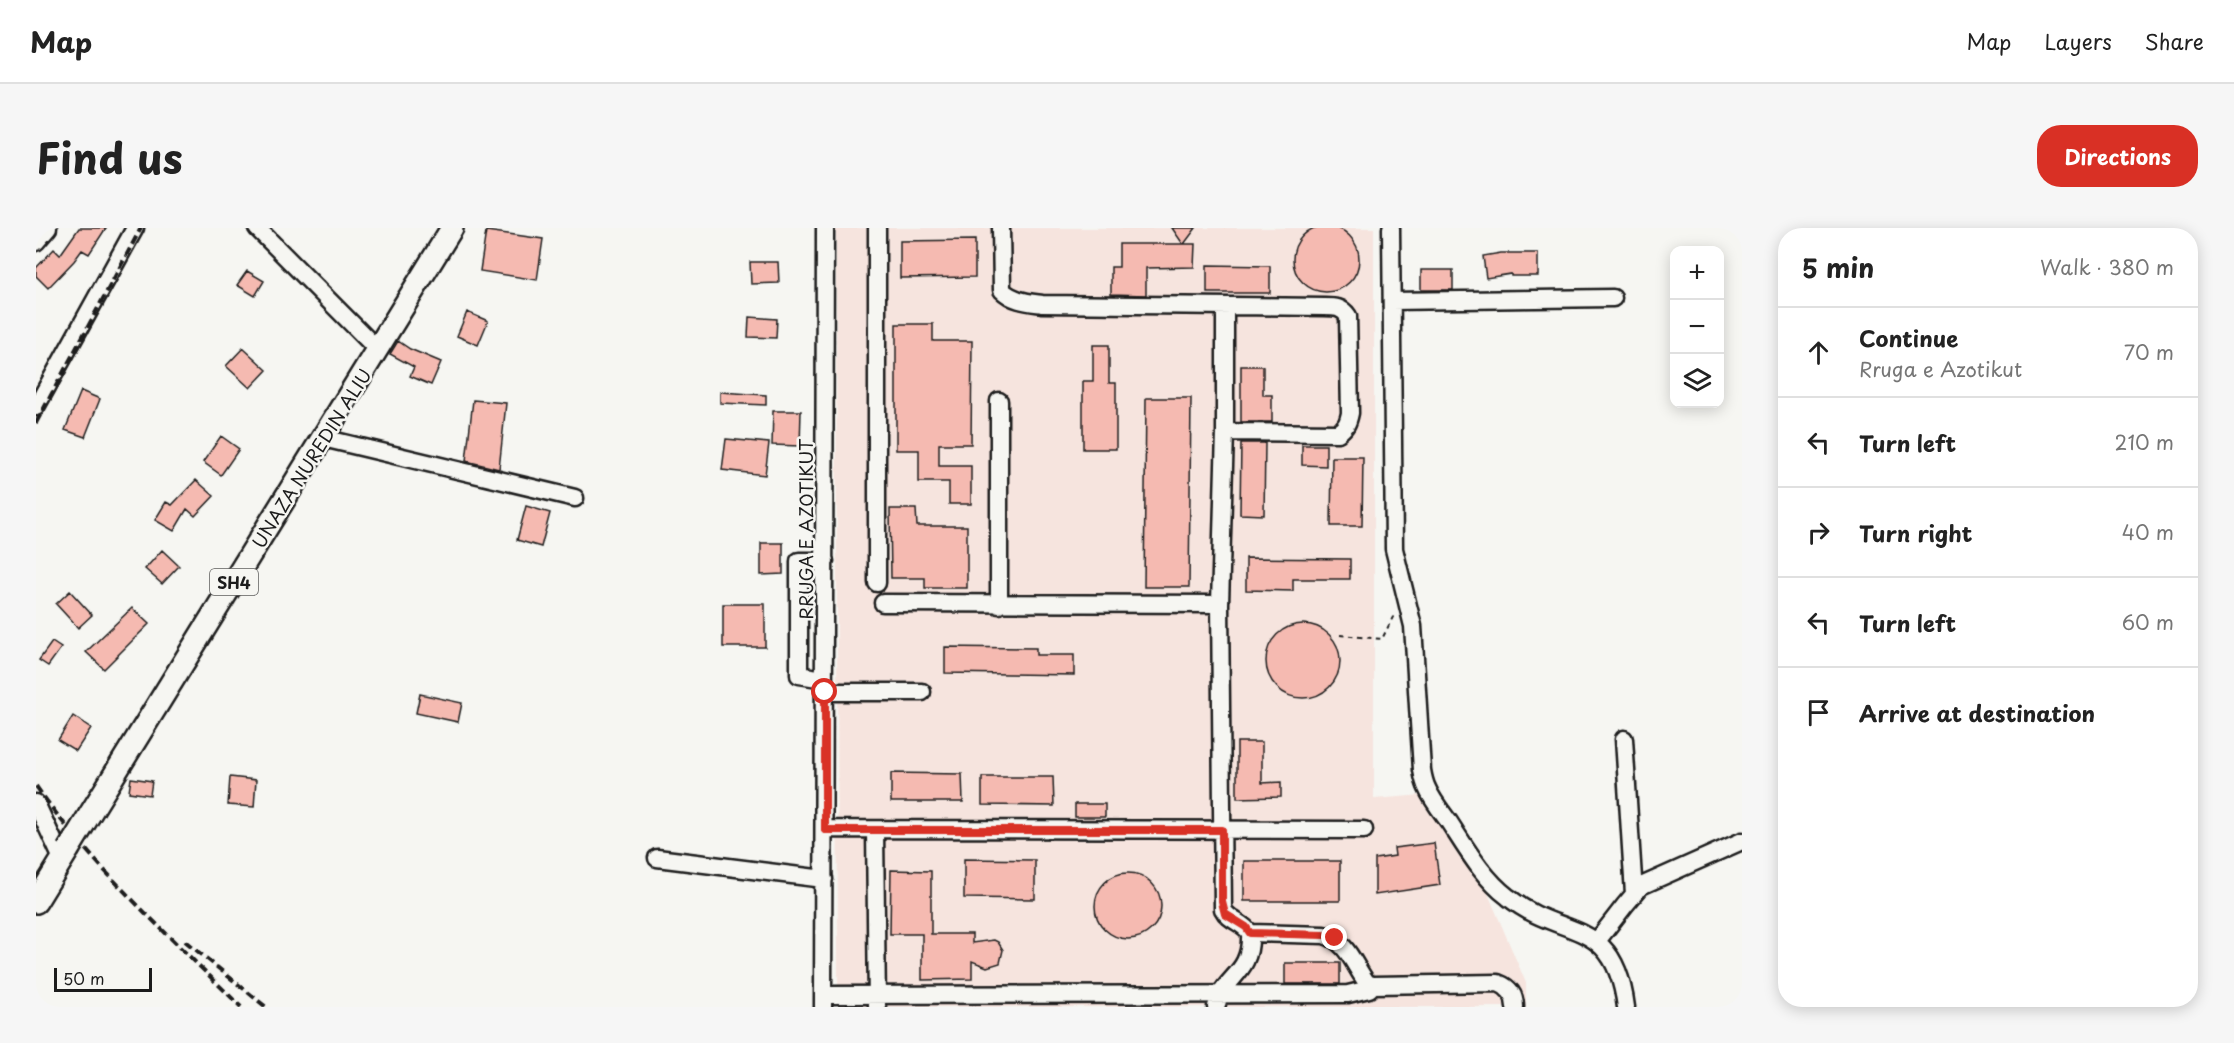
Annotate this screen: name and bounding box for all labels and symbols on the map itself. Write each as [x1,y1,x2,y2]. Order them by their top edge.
street label: UNAZA NUREDIN ALIU [245,363,377,553]
street label: RRUGA E AZOTIKUT [792,438,819,619]
road number: SH4 [210,569,258,595]
route start [811,678,837,704]
route end [1321,924,1347,950]
scale bar [54,965,152,992]

